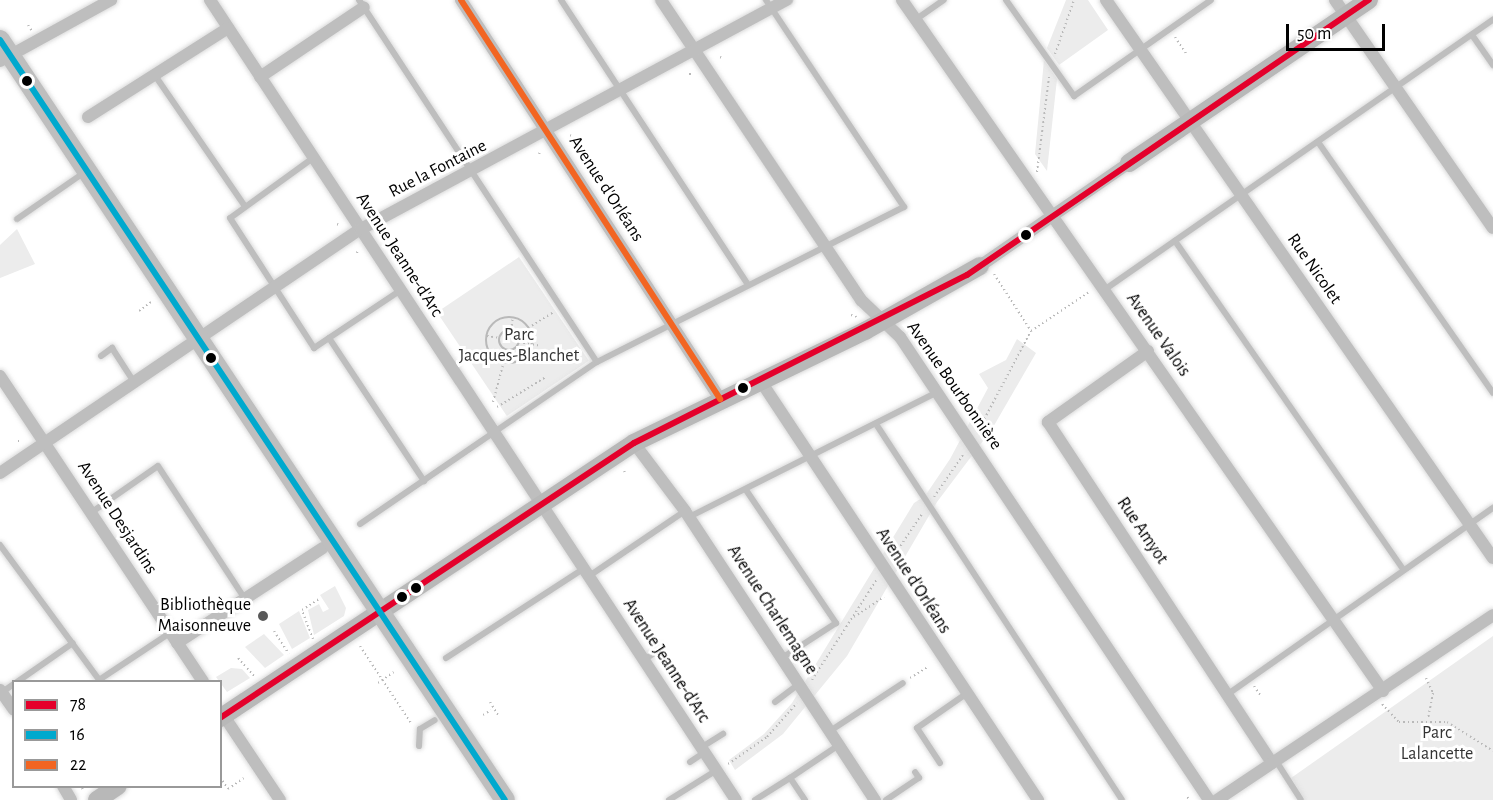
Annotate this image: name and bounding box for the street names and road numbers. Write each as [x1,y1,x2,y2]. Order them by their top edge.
street label: Avenue d'Orléans [564,132,648,246]
street label: Rue la Fontaine [385,135,491,203]
street label: Avenue Jeanne-d'Arc [351,189,447,321]
street label: Rue Nicolet [1282,230,1346,308]
street label: Avenue Valois [1121,289,1195,381]
street label: Avenue Bourbonnière [902,318,1006,454]
street label: Avenue Desjardins [72,457,162,579]
street label: Rue Amyot [1112,493,1172,569]
street label: Avenue d'Orléans [871,524,955,638]
street label: Avenue Charlemagne [722,541,822,679]
street label: Avenue Jeanne-d'Arc [618,595,714,727]

